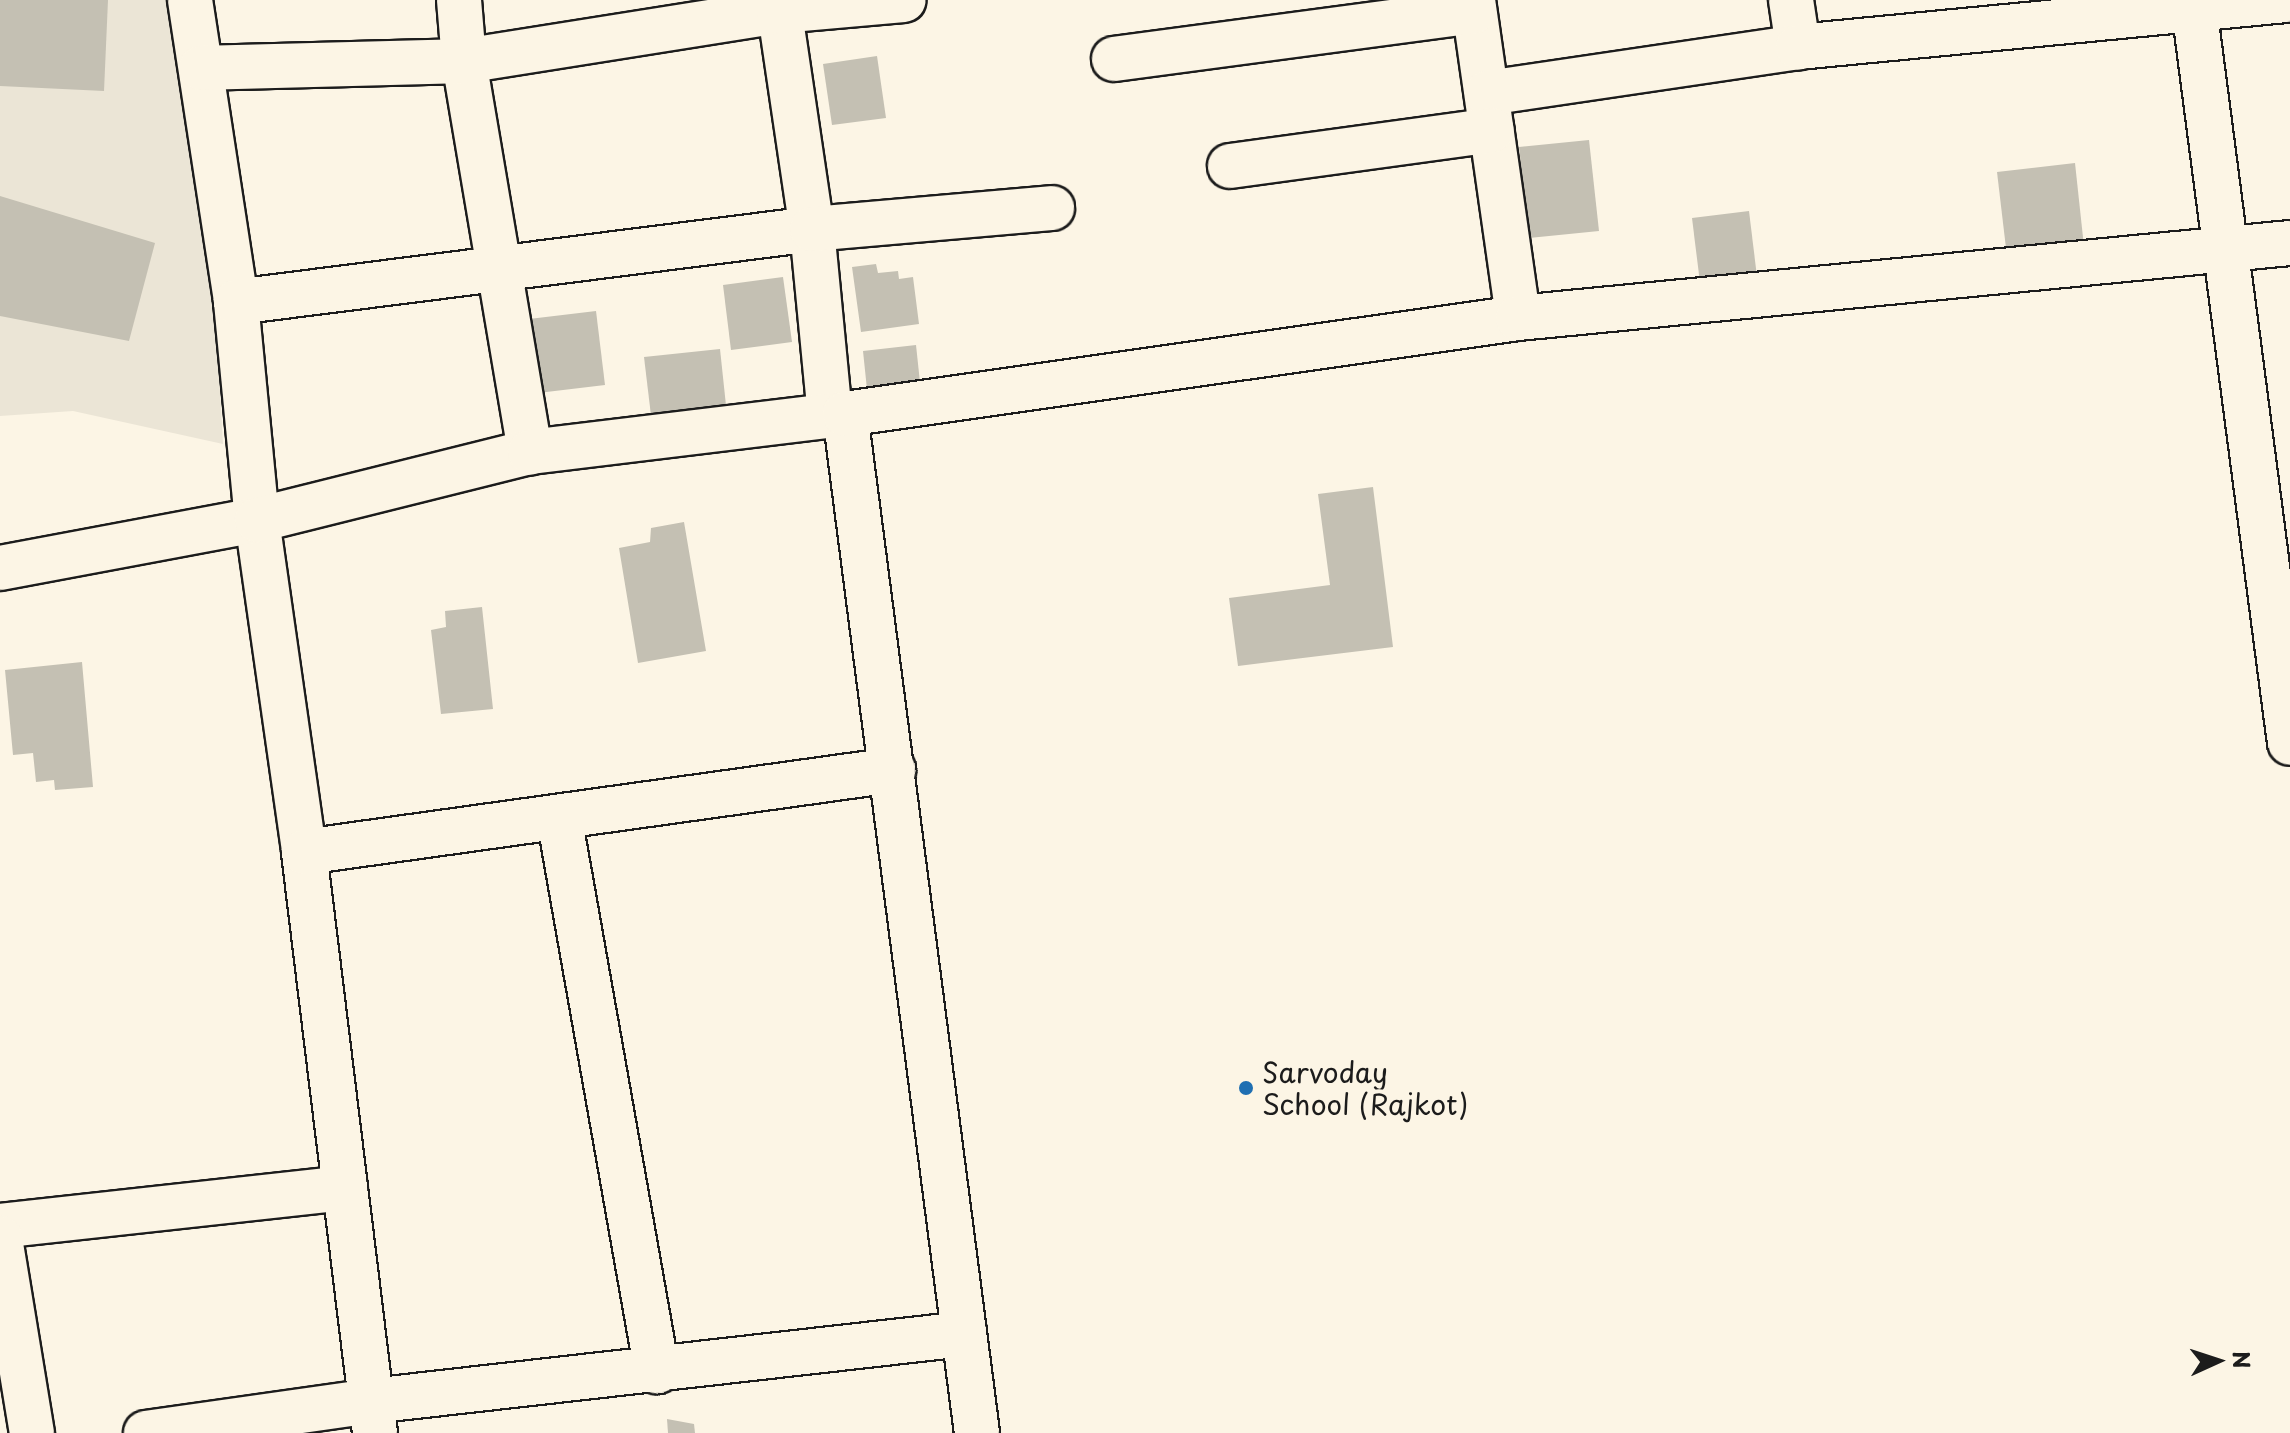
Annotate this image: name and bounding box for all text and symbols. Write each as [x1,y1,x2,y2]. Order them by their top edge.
place label: Sarvoday School (Rajkot) [1262,1055,1469,1121]
marker: Sarvoday School (Rajkot) [1237,1079,1255,1097]
north arrow [2178,1321,2258,1401]
text: N [2226,1350,2259,1369]

